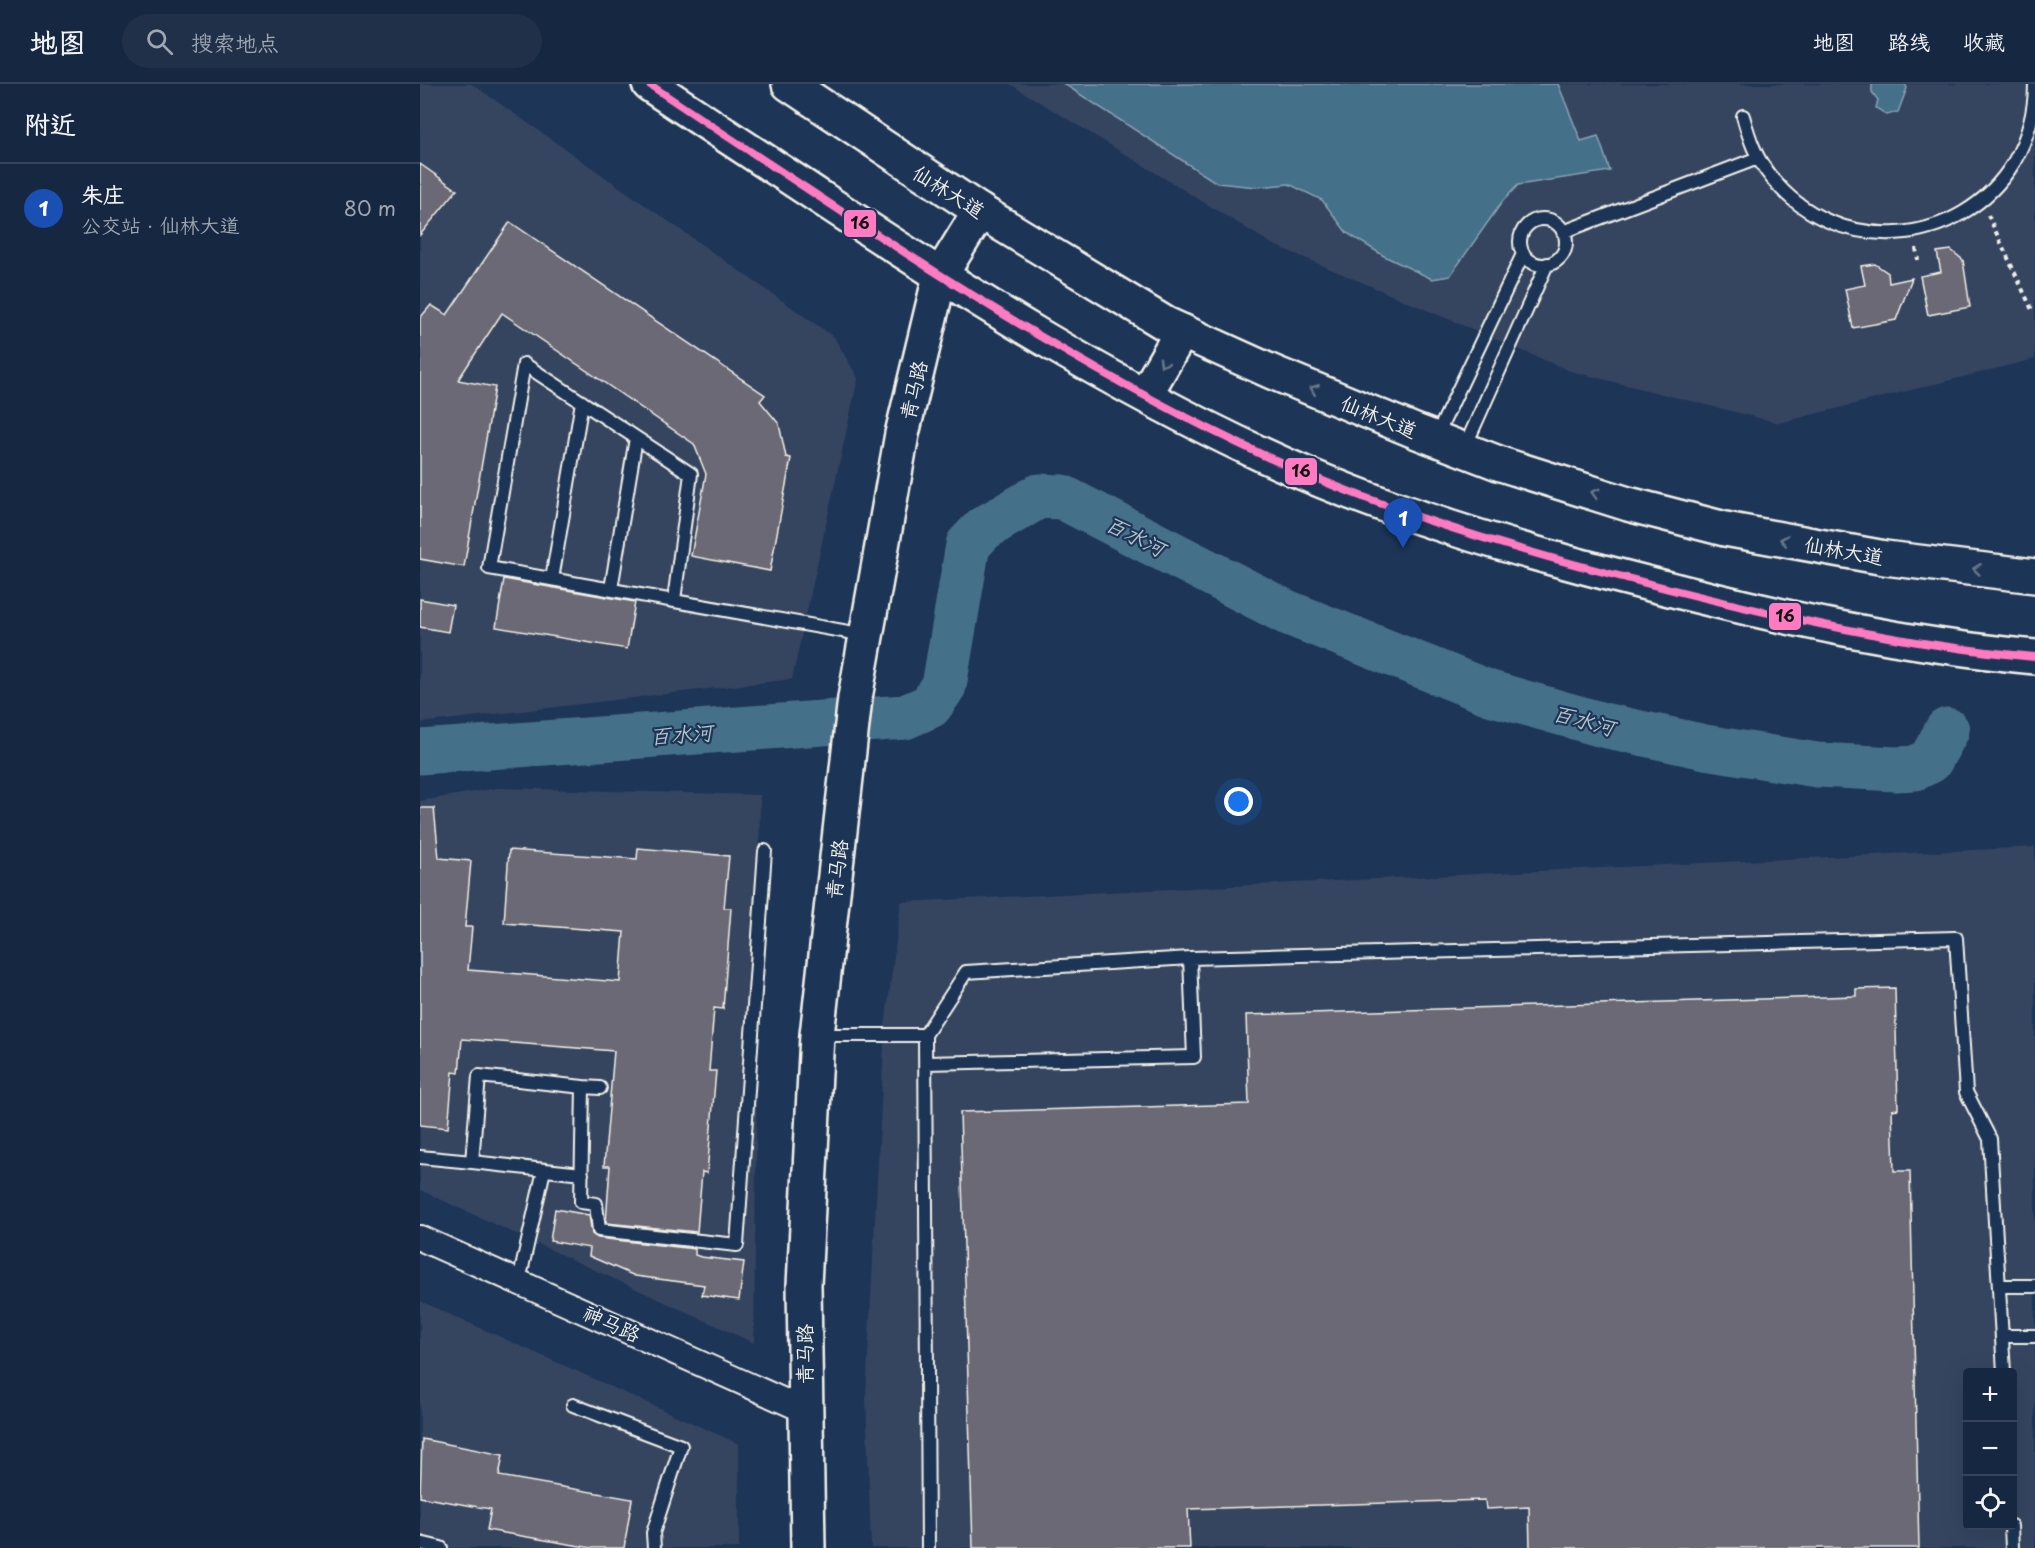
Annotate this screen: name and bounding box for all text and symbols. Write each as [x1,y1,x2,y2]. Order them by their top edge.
search box [122,14,542,68]
text: 地图 [30,20,86,63]
icon: search [143,25,176,58]
text: 搜索地点 [191,25,279,58]
text: 地图 [1813,25,1855,57]
text: 路线 [1888,25,1930,57]
text: 收藏 [1963,25,2005,57]
text: 附近 [24,104,76,143]
street label: 仙林大道 [907,157,991,225]
text: 朱庄 [81,177,125,210]
text: 1 [39,193,48,223]
text: 80 m [344,193,396,223]
line badge: 16 [843,209,877,238]
text: 公交站 · 仙林大道 [81,210,240,240]
text: 16 [851,210,869,234]
street label: 青马路 [892,356,935,423]
one-way arrow [1159,357,1171,367]
one-way arrow [1309,384,1320,396]
street label: 仙林大道 [1336,387,1422,445]
line badge: 16 [1284,457,1318,486]
text: 16 [1292,458,1310,482]
one-way arrow [1590,488,1601,501]
pin: 1 [1384,498,1422,548]
water label: 百水河 [1101,506,1174,565]
street label: 仙林大道 [1802,528,1886,572]
one-way arrow [1779,534,1789,547]
one-way arrow [1972,563,1981,575]
line badge: 16 [1768,602,1802,631]
text: 16 [1776,603,1794,627]
water label: 百水河 [1549,695,1621,743]
water label: 百水河 [648,715,717,751]
your location [1224,787,1253,816]
street label: 青马路 [817,836,855,901]
street label: 神马路 [578,1297,646,1349]
street label: 青马路 [789,1323,819,1384]
map controls [1963,1368,2017,1530]
button: + [1963,1368,2017,1422]
button: − [1963,1422,2017,1476]
button: locate [1963,1476,2017,1530]

